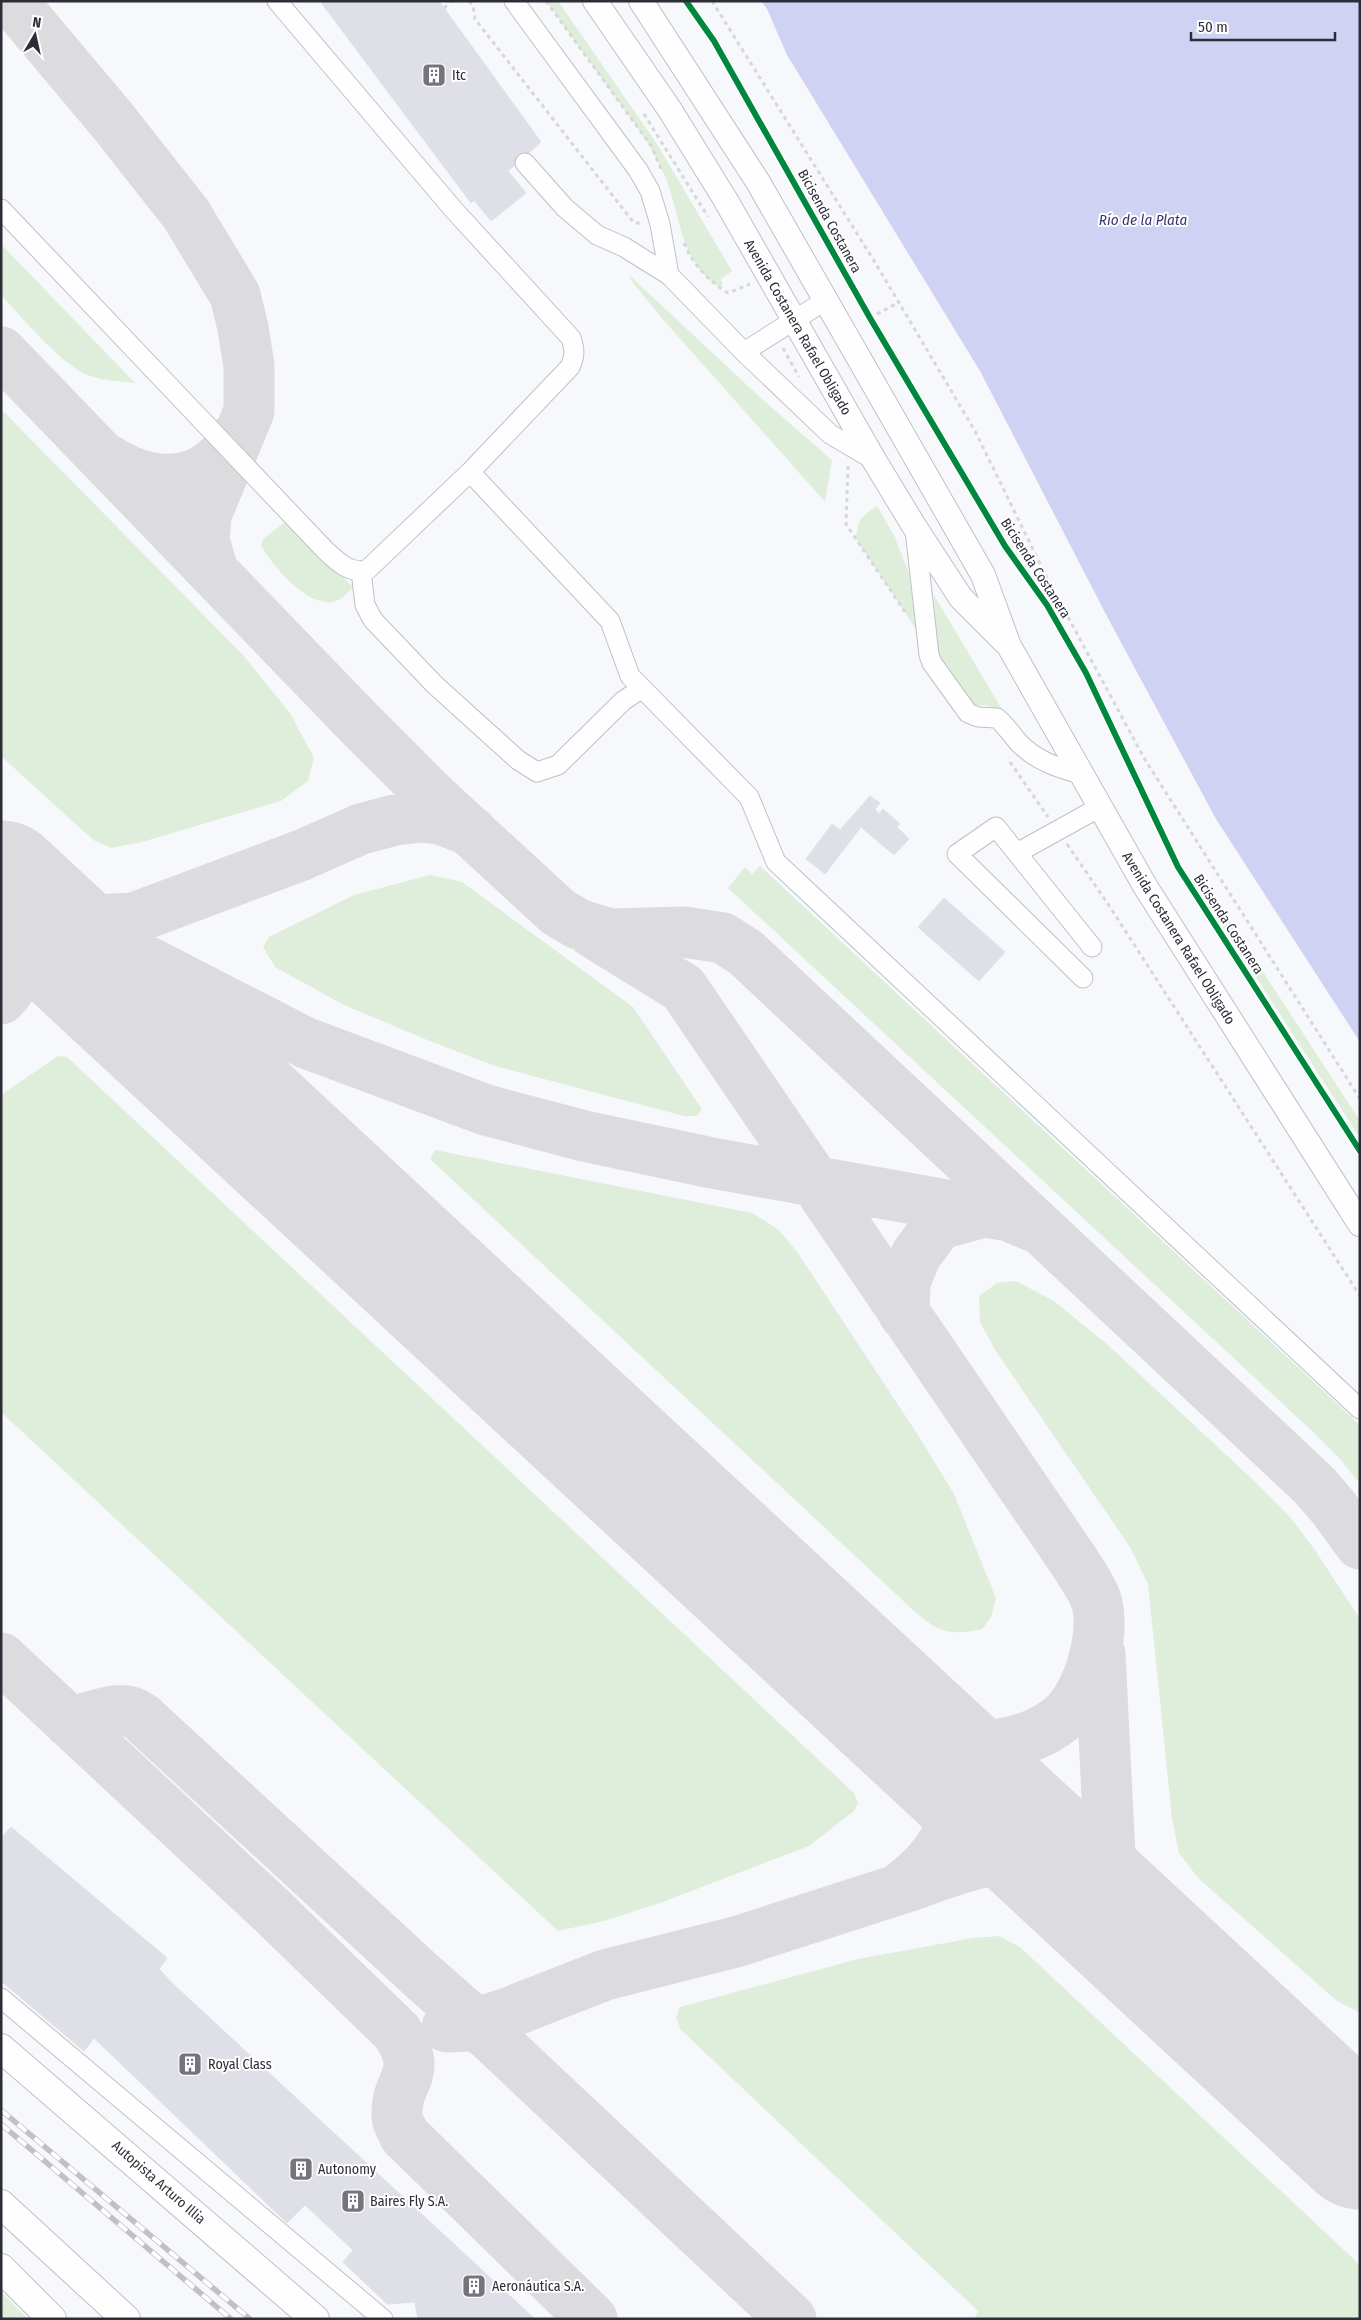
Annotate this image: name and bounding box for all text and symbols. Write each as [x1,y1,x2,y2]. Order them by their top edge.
north arrow [10,10,60,60]
scale bar [1191,10,1335,42]
text: N [31,14,42,32]
text: 50 m [1198,18,1228,36]
building icon: Itc [421,62,447,88]
place label: Itc [452,67,466,84]
street label: Bicisenda Costanera [794,166,865,276]
water label: Río de la Plata [1099,211,1187,229]
street label: Avenida Costanera Rafael Obligado [740,236,855,418]
street label: Bicisenda Costanera [997,515,1074,622]
street label: Avenida Costanera Rafael Obligado [1118,849,1239,1028]
street label: Bicisenda Costanera [1190,871,1267,978]
building icon: Royal Class [177,2051,203,2077]
place label: Royal Class [208,2056,272,2073]
street label: Autopista Arturo Illia [108,2137,209,2228]
building icon: Autonomy [288,2156,314,2182]
place label: Autonomy [318,2161,377,2178]
building icon: Baires Fly S.A. [340,2188,366,2214]
place label: Baires Fly S.A. [370,2193,448,2210]
building icon: Aeronáutica S.A. [461,2273,487,2299]
place label: Aeronáutica S.A. [492,2278,584,2295]

